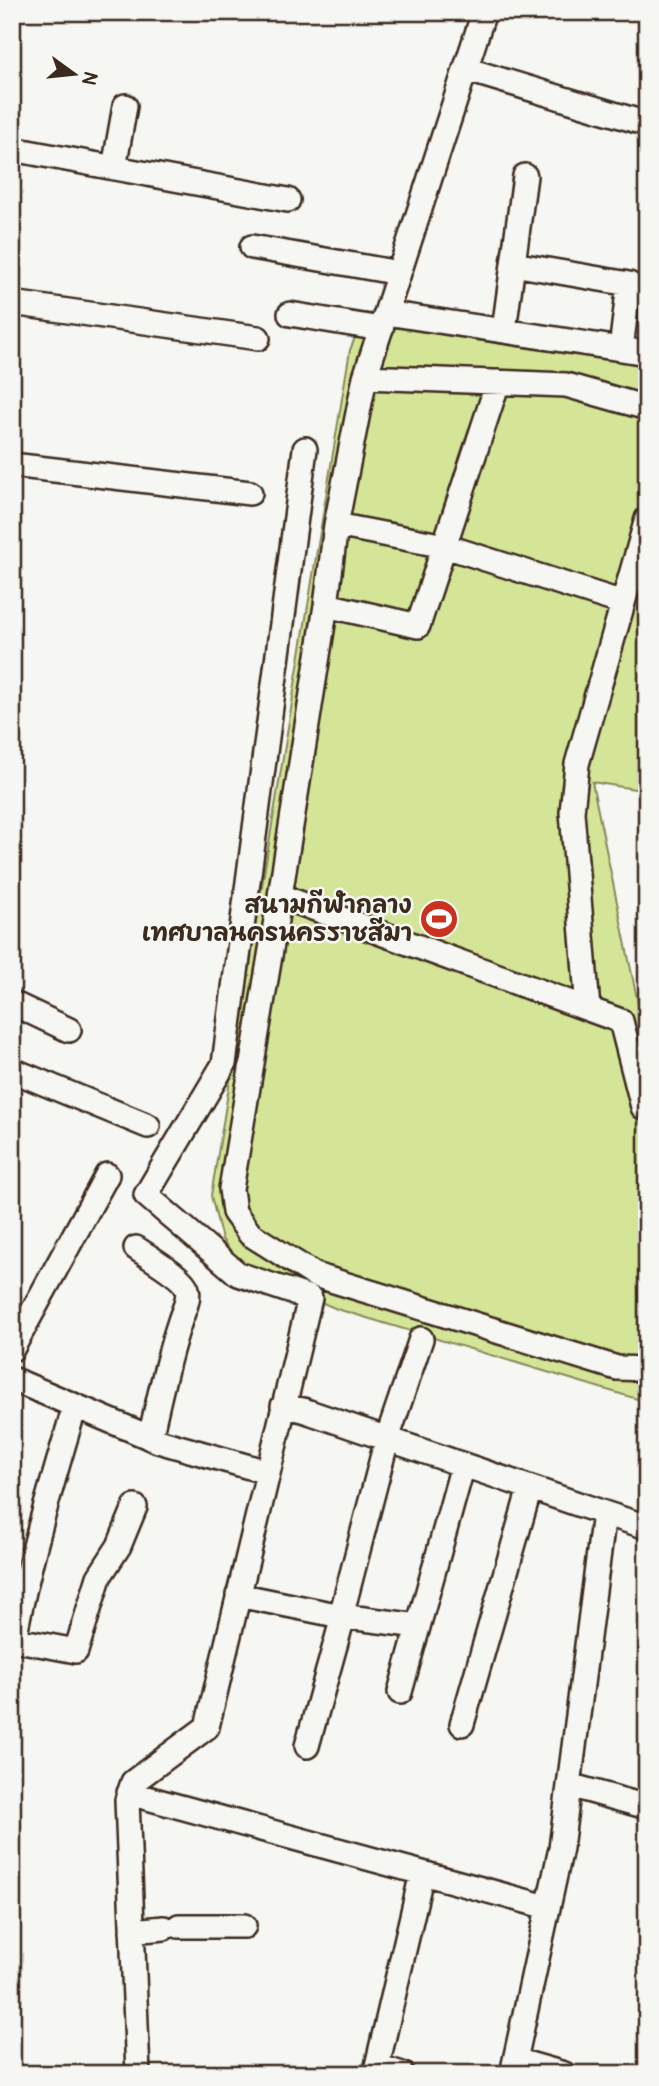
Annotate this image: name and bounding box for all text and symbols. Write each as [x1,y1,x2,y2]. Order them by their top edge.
north arrow [38,38,108,108]
text: N [76,69,103,88]
place label: สนามกีฬากลาง เทศบาลนครนครราชสีมา [142,889,412,948]
sports icon: สนามกีฬากลาง เทศบาลนครนครราชสีมา [418,898,460,940]

